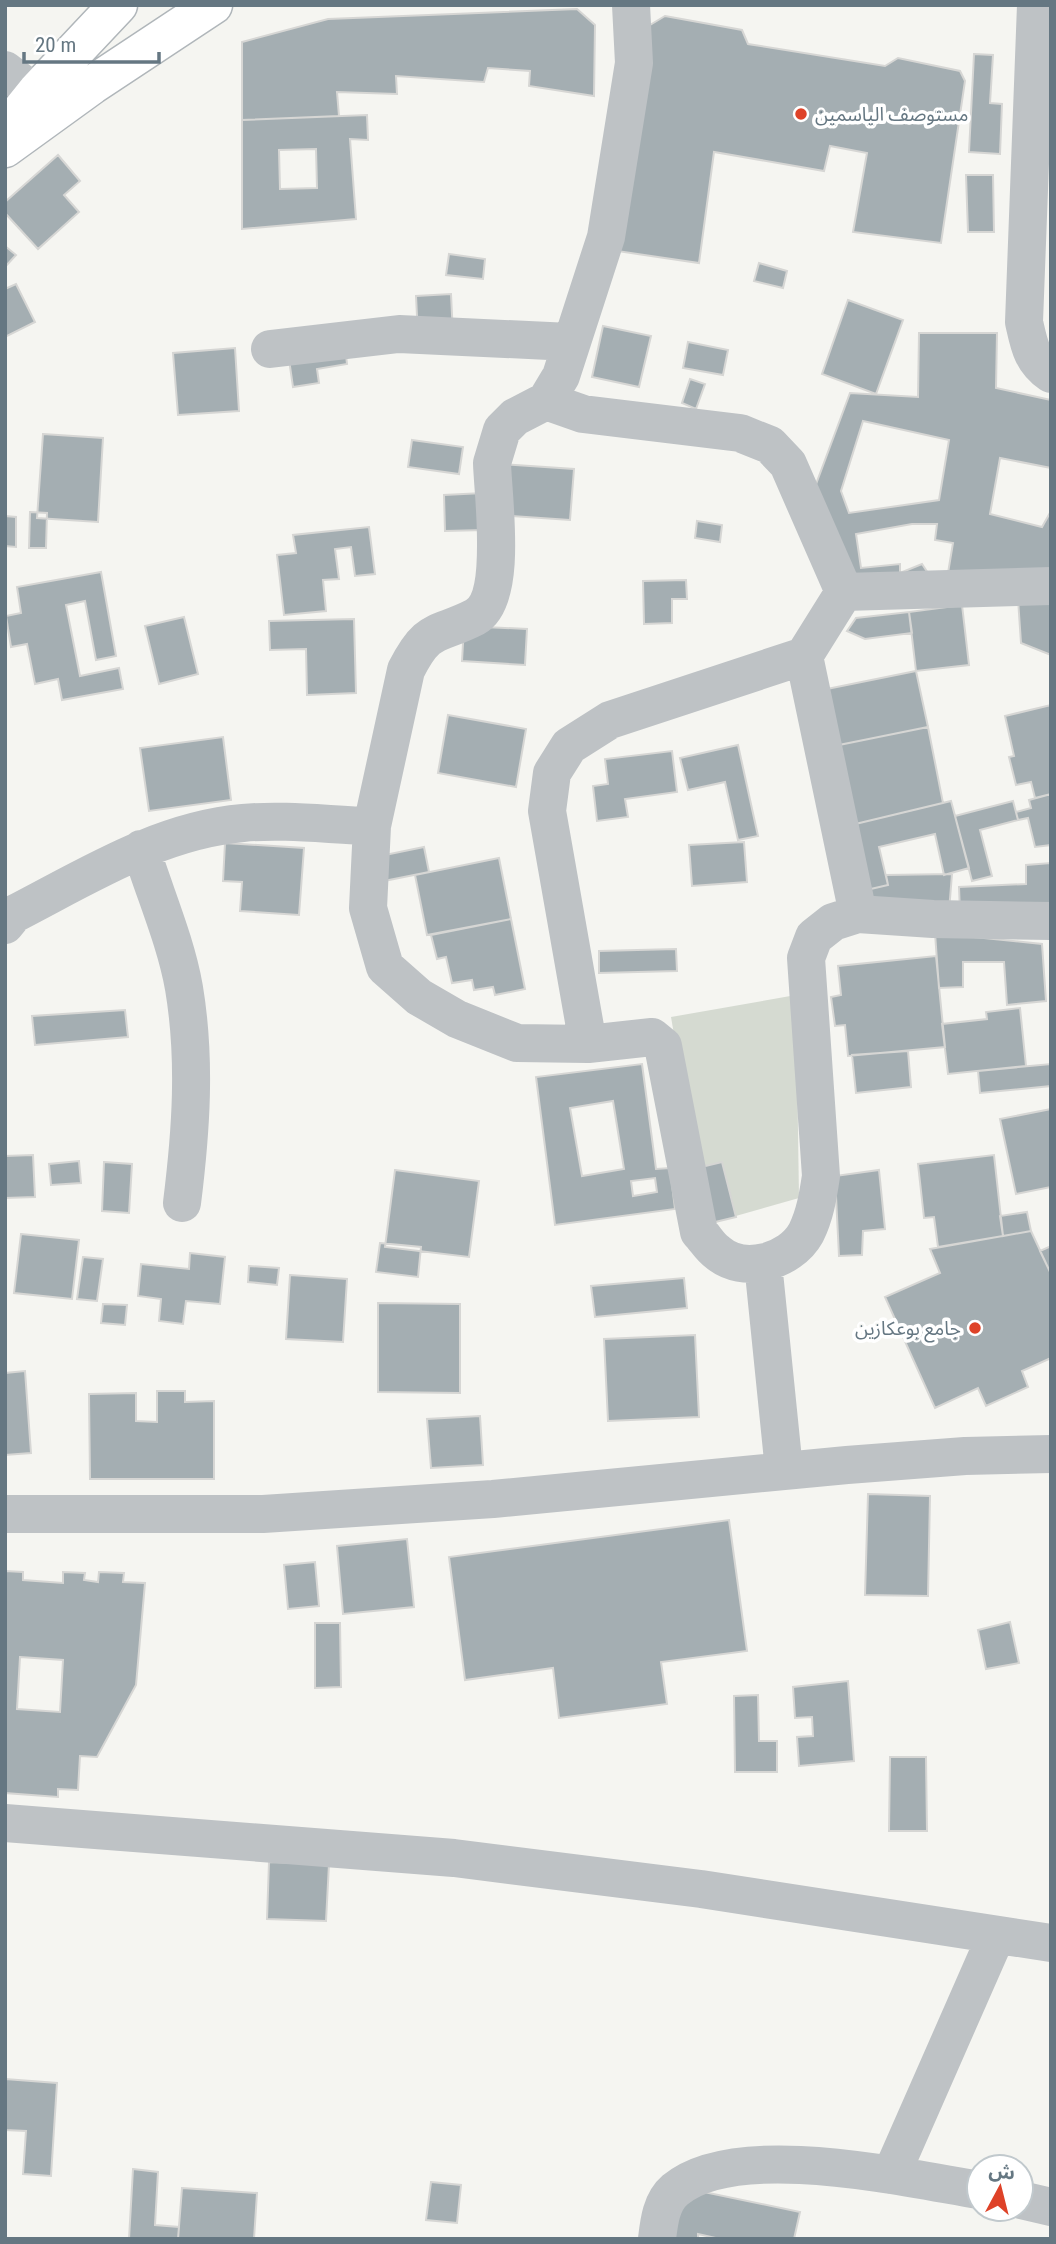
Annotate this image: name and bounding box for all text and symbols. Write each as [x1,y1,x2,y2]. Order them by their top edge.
scale bar [24,21,159,65]
text: 20 m [35,33,76,57]
place label: مستوصف الياسمين [815,103,968,126]
marker: مستوصف الياسمين [793,106,809,122]
place label: جامع بوعكازين [855,1317,961,1343]
marker: جامع بوعكازين [967,1320,983,1336]
north arrow [965,2153,1035,2223]
text: ش [988,2159,1016,2185]

